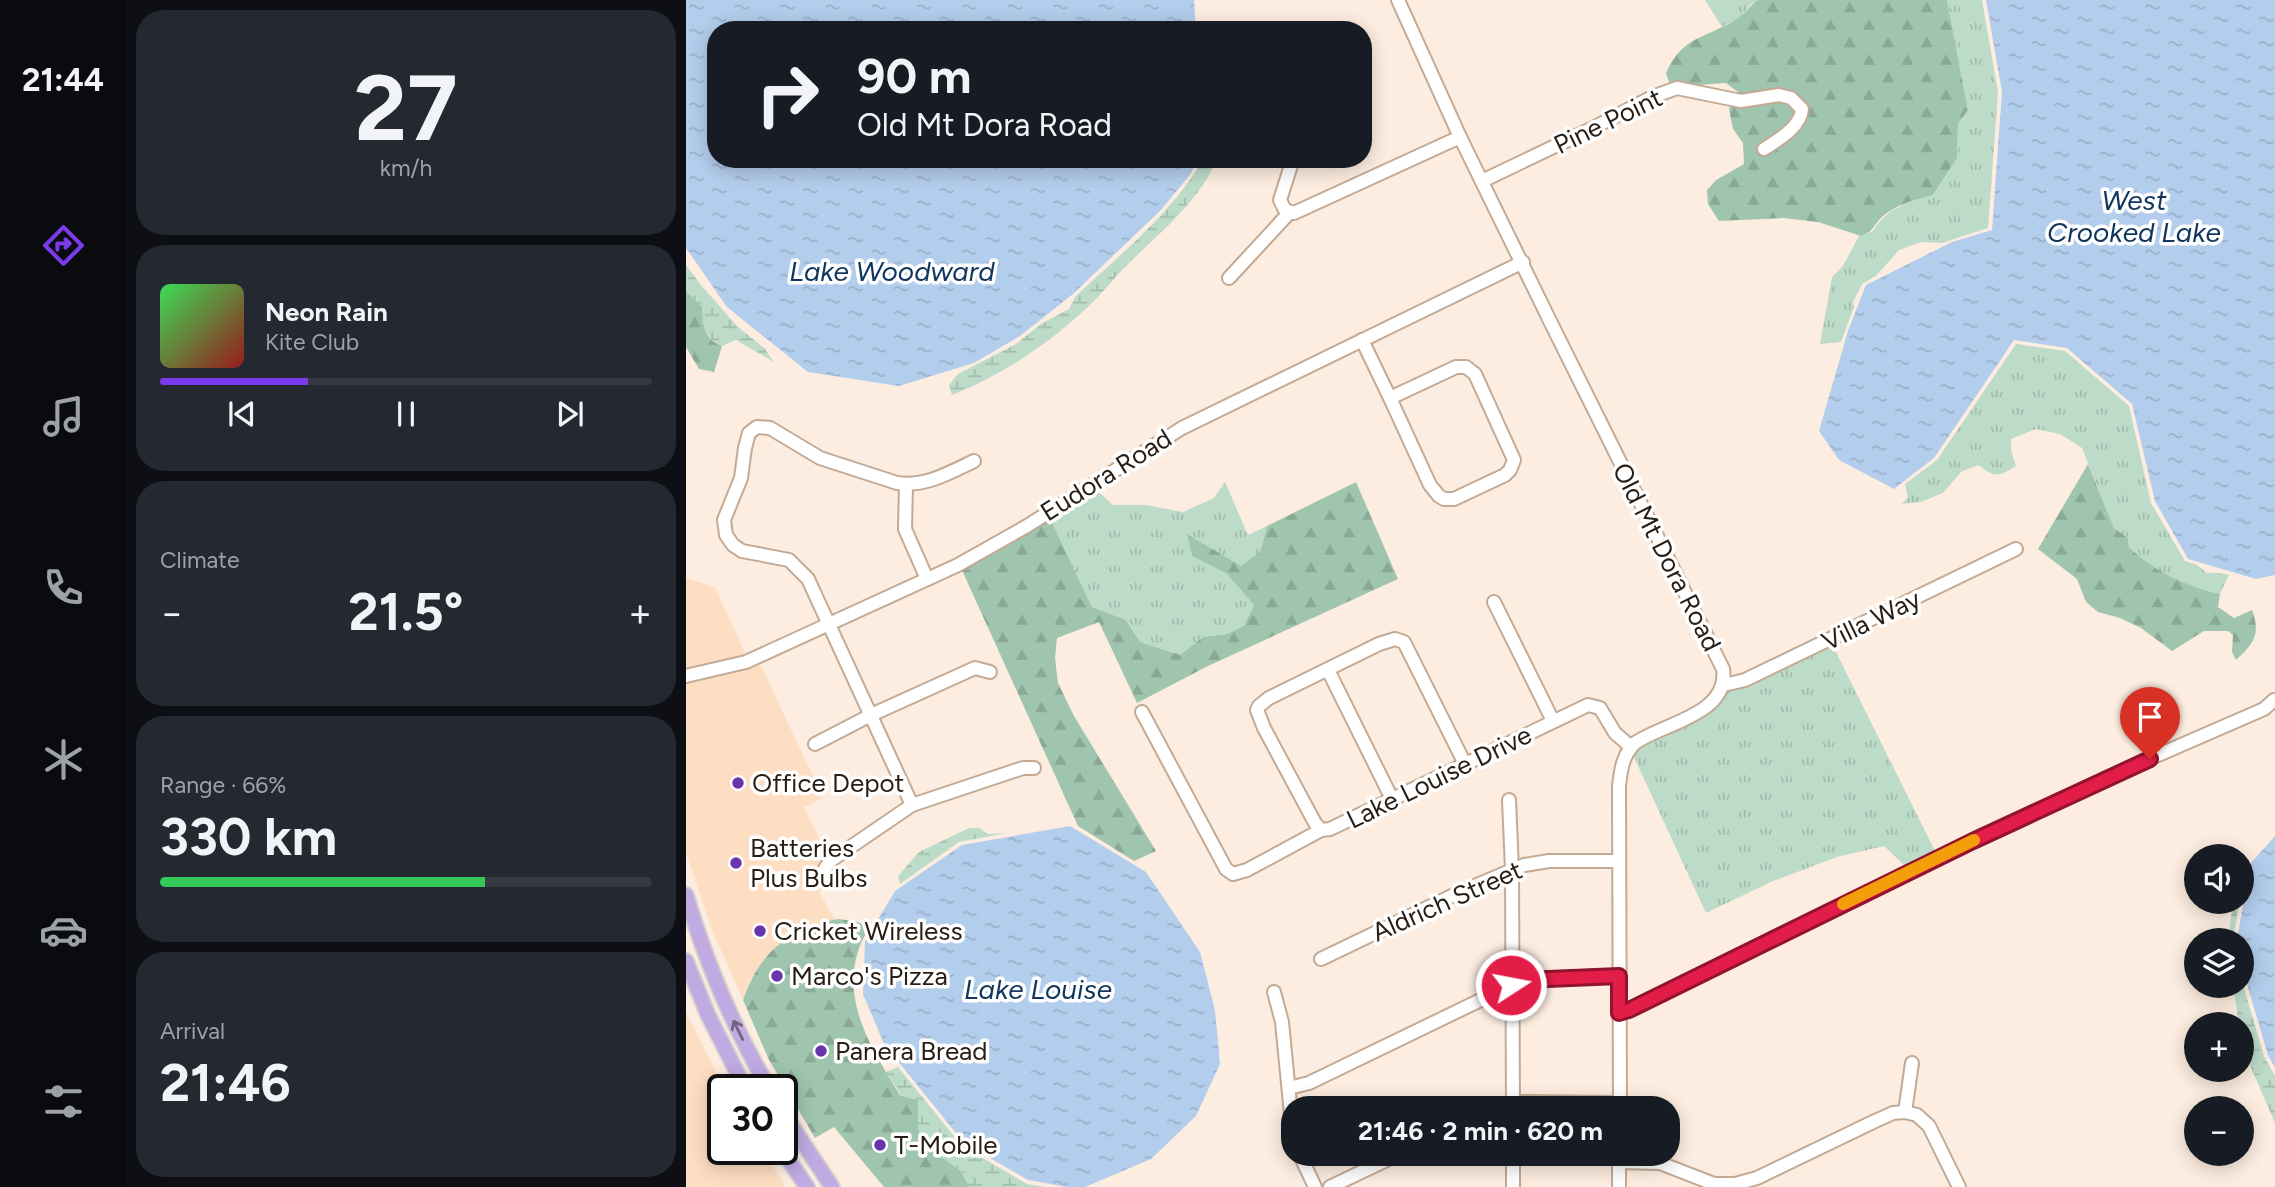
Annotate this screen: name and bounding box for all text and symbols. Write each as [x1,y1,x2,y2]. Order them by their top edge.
text: 90 m [857,46,972,105]
icon: right [742,49,833,140]
text: 27 [354,54,458,163]
text: 21:44 [22,61,104,99]
street label: Pine Point [1549,81,1667,161]
text: Old Mt Dora Road [857,106,1112,144]
text: km/h [380,154,432,182]
water label: West Crooked Lake [2047,183,2221,249]
icon: directions [39,221,88,270]
water label: Lake Woodward [789,254,995,288]
text: Neon Rain [265,296,388,328]
text: Kite Club [265,328,359,356]
icon: music [39,392,88,441]
icon: previous [223,395,261,433]
icon: pause [387,395,425,433]
icon: next [551,395,589,433]
street label: Eudora Road [1035,422,1177,528]
street label: Old Mt Dora Road [1606,457,1728,657]
text: Climate [160,546,239,574]
icon: phone [39,563,88,612]
text: 21.5° [349,581,463,643]
street label: Villa Way [1816,582,1926,658]
text: − [160,590,184,636]
text: + [628,590,652,636]
pin [2120,687,2180,759]
icon: arrive [2131,698,2169,736]
street label: Lake Louise Drive [1341,718,1537,836]
icon: climate [39,735,88,784]
place label: Office Depot [752,767,905,799]
text: Range · 66% [160,771,286,799]
marker: Office Depot [730,775,746,791]
text: 330 km [160,806,337,868]
place label: Batteries Plus Bulbs [750,832,867,894]
map controls [2184,844,2254,1166]
button: sound [2184,844,2254,914]
street label: Aldrich Street [1367,854,1527,948]
marker: Batteries Plus Bulbs [728,855,744,871]
icon: car [39,906,88,955]
place label: Cricket Wireless [774,915,963,947]
marker: Cricket Wireless [752,923,768,939]
button: layers [2184,928,2254,998]
position arrow [1474,948,1548,1022]
place label: Marco's Pizza [791,960,948,992]
marker: Marco's Pizza [769,968,785,984]
water label: Lake Louise [964,972,1112,1006]
button: + [2184,1012,2254,1082]
text: Arrival [160,1017,225,1045]
one-way arrow [731,1020,745,1041]
place label: Panera Bread [835,1035,988,1067]
marker: Panera Bread [813,1043,829,1059]
text: 21:46 [160,1052,291,1114]
speed limit sign: 30 [707,1074,798,1165]
icon: filters [39,1077,88,1126]
button: − [2184,1096,2254,1166]
text: 21:46 · 2 min · 620 m [1358,1115,1603,1147]
place label: T-Mobile [894,1129,997,1161]
marker: T-Mobile [872,1137,888,1153]

